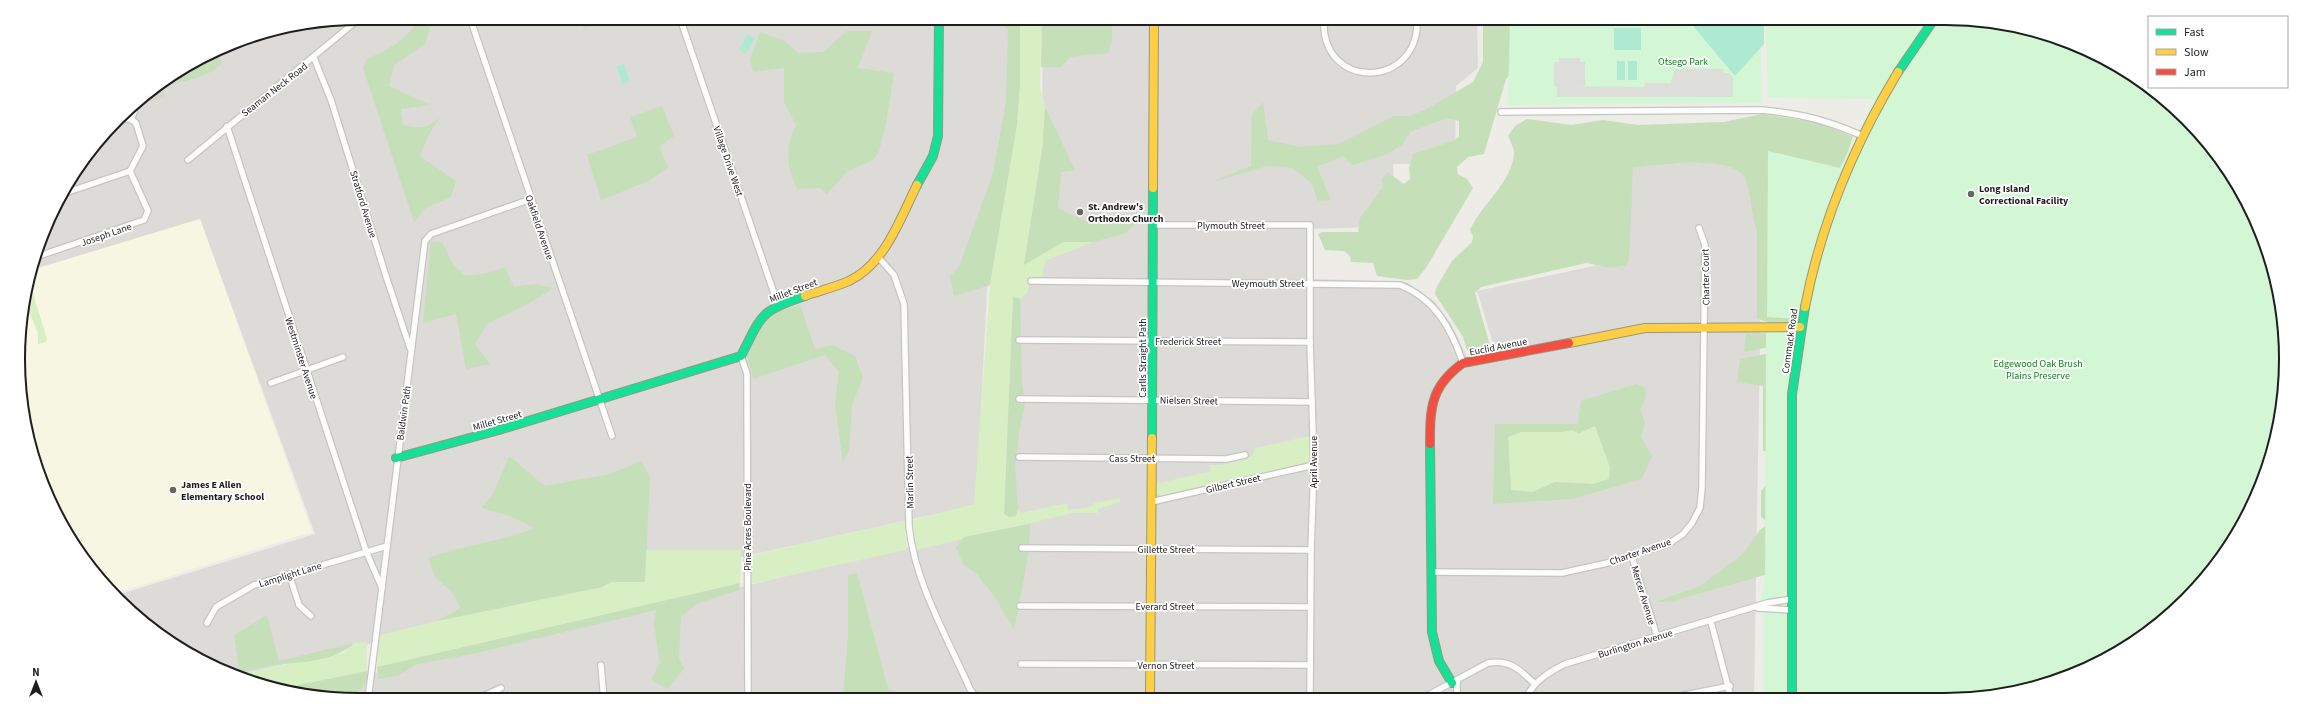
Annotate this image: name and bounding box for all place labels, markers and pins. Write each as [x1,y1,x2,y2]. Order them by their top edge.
place label: Long Island Correctional Facility [1979,182,2069,208]
marker: Long Island Correctional Facility [1966,189,1976,199]
place label: St. Andrew's Orthodox Church [1088,200,1164,226]
marker: St. Andrew's Orthodox Church [1075,207,1085,217]
place label: James E Allen Elementary School [181,478,264,504]
marker: James E Allen Elementary School [168,485,178,495]

